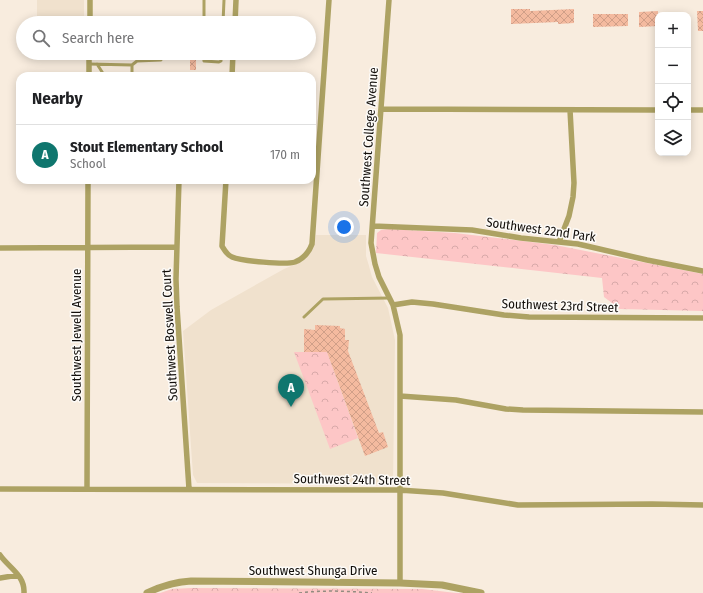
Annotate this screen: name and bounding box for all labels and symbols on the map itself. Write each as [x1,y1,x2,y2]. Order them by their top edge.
street label: Southwest College Avenue [356,67,381,207]
street label: Southwest 22nd Park [485,214,598,245]
your location [334,217,354,237]
street label: Southwest Boswell Court [159,268,180,401]
street label: Southwest Jewell Avenue [69,269,84,401]
street label: Southwest 23rd Street [501,296,619,315]
pin: A [278,374,304,407]
street label: Southwest 24th Street [293,471,411,488]
street label: Southwest Shunga Drive [249,563,377,578]

